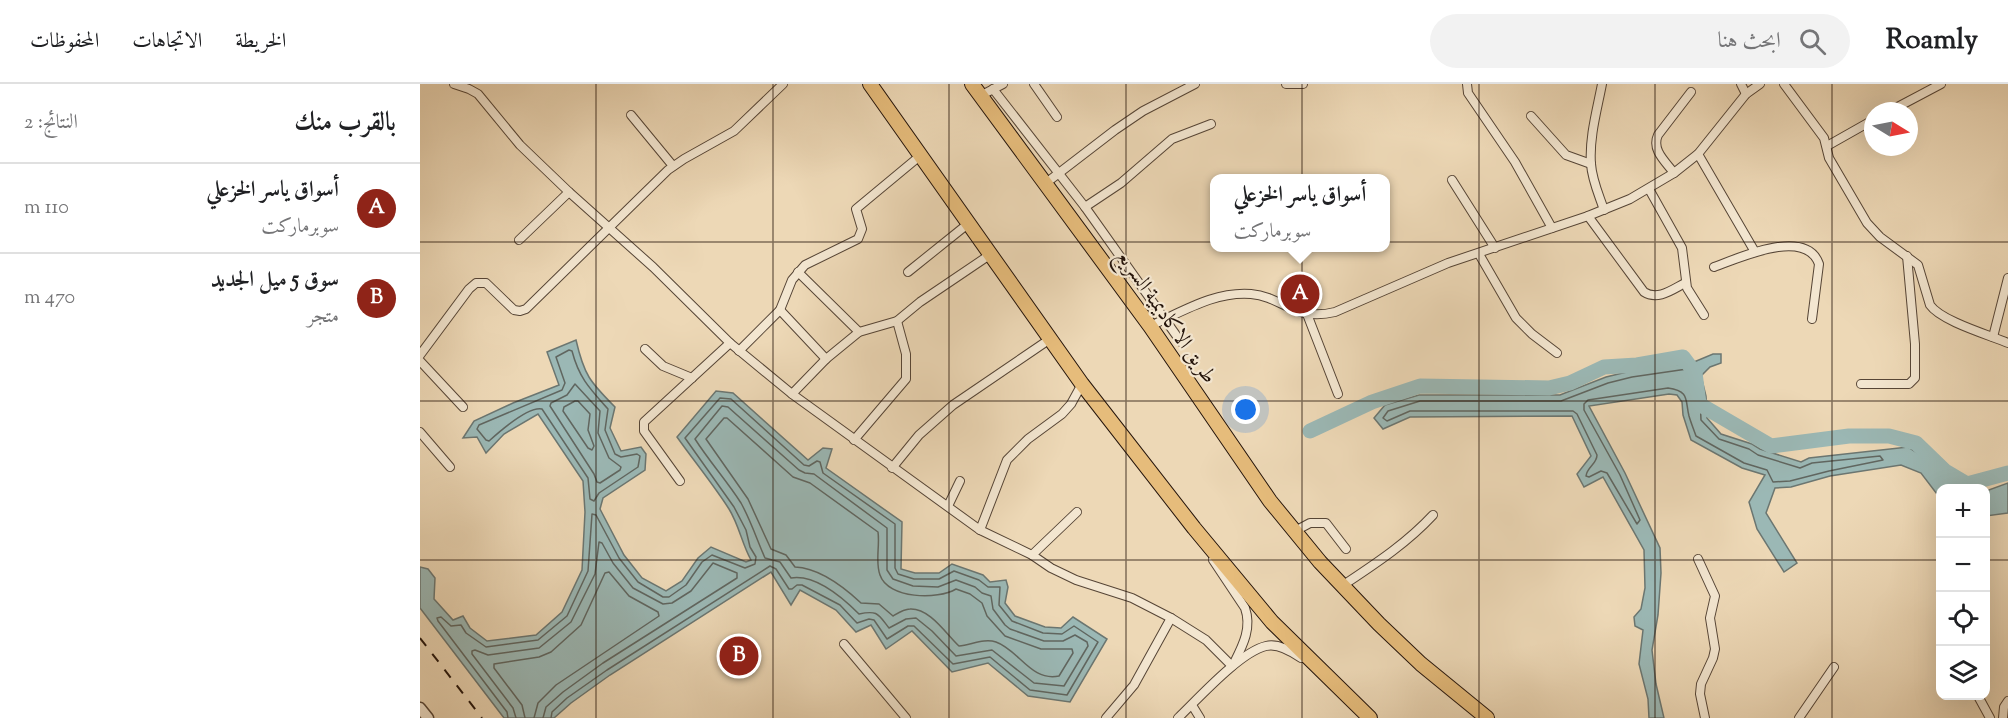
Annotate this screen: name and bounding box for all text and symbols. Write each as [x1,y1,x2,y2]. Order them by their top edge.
search box [1430,14,1850,68]
text: Roamly [1886,21,1978,61]
icon: search [1796,25,1829,58]
text: ابحث هنا [1717,26,1781,58]
text: المحفوظات [30,27,99,57]
text: الاتجاهات [132,27,202,57]
text: الخريطة [235,27,286,57]
north arrow [1864,102,1918,156]
text: بالقرب منك [294,105,396,142]
text: النتائج: 2 [24,109,78,138]
popup [1210,174,1390,252]
text: أسواق ياسر الخزعلي [206,175,339,207]
text: أسواق ياسر الخزعلي [1234,180,1366,212]
text: 110 m [24,194,69,223]
text: A [368,194,385,223]
text: سوبرماركت [261,213,339,242]
text: سوبرماركت [1234,218,1311,247]
street label: طريق الاكاديمية السريع [1106,244,1223,392]
text: سوق 5 ميل الجديد [211,265,339,297]
pin: A [1280,272,1320,316]
text: 470 m [24,284,75,313]
text: B [370,284,383,313]
text: متجر [307,303,339,332]
your location [1231,395,1260,424]
map controls [1936,484,1990,700]
button: + [1936,484,1990,538]
button: − [1936,538,1990,592]
button: locate [1936,592,1990,646]
pin: B [720,634,758,678]
button: layers [1936,646,1990,700]

